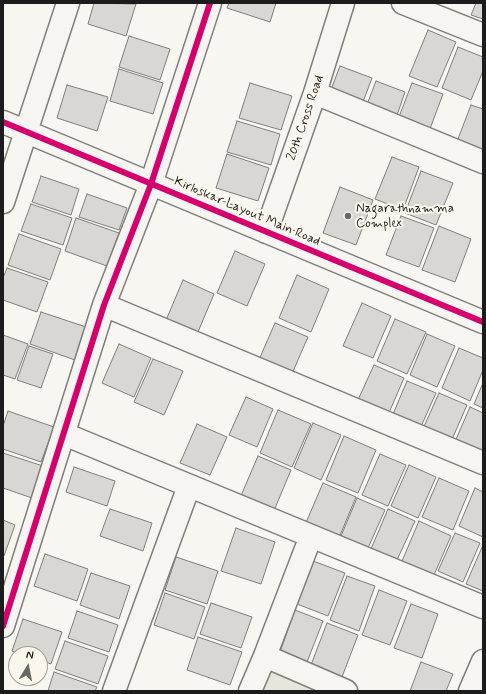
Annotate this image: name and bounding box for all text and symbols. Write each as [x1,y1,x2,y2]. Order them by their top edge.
street label: 20th Cross Road [284,73,328,163]
street label: Kirloskar Layout Main Road [172,174,322,250]
place label: Nagarathnamma Complex [356,201,454,232]
marker: Nagarathnamma Complex [343,211,353,221]
north arrow [8,646,48,686]
text: N [25,648,35,663]

